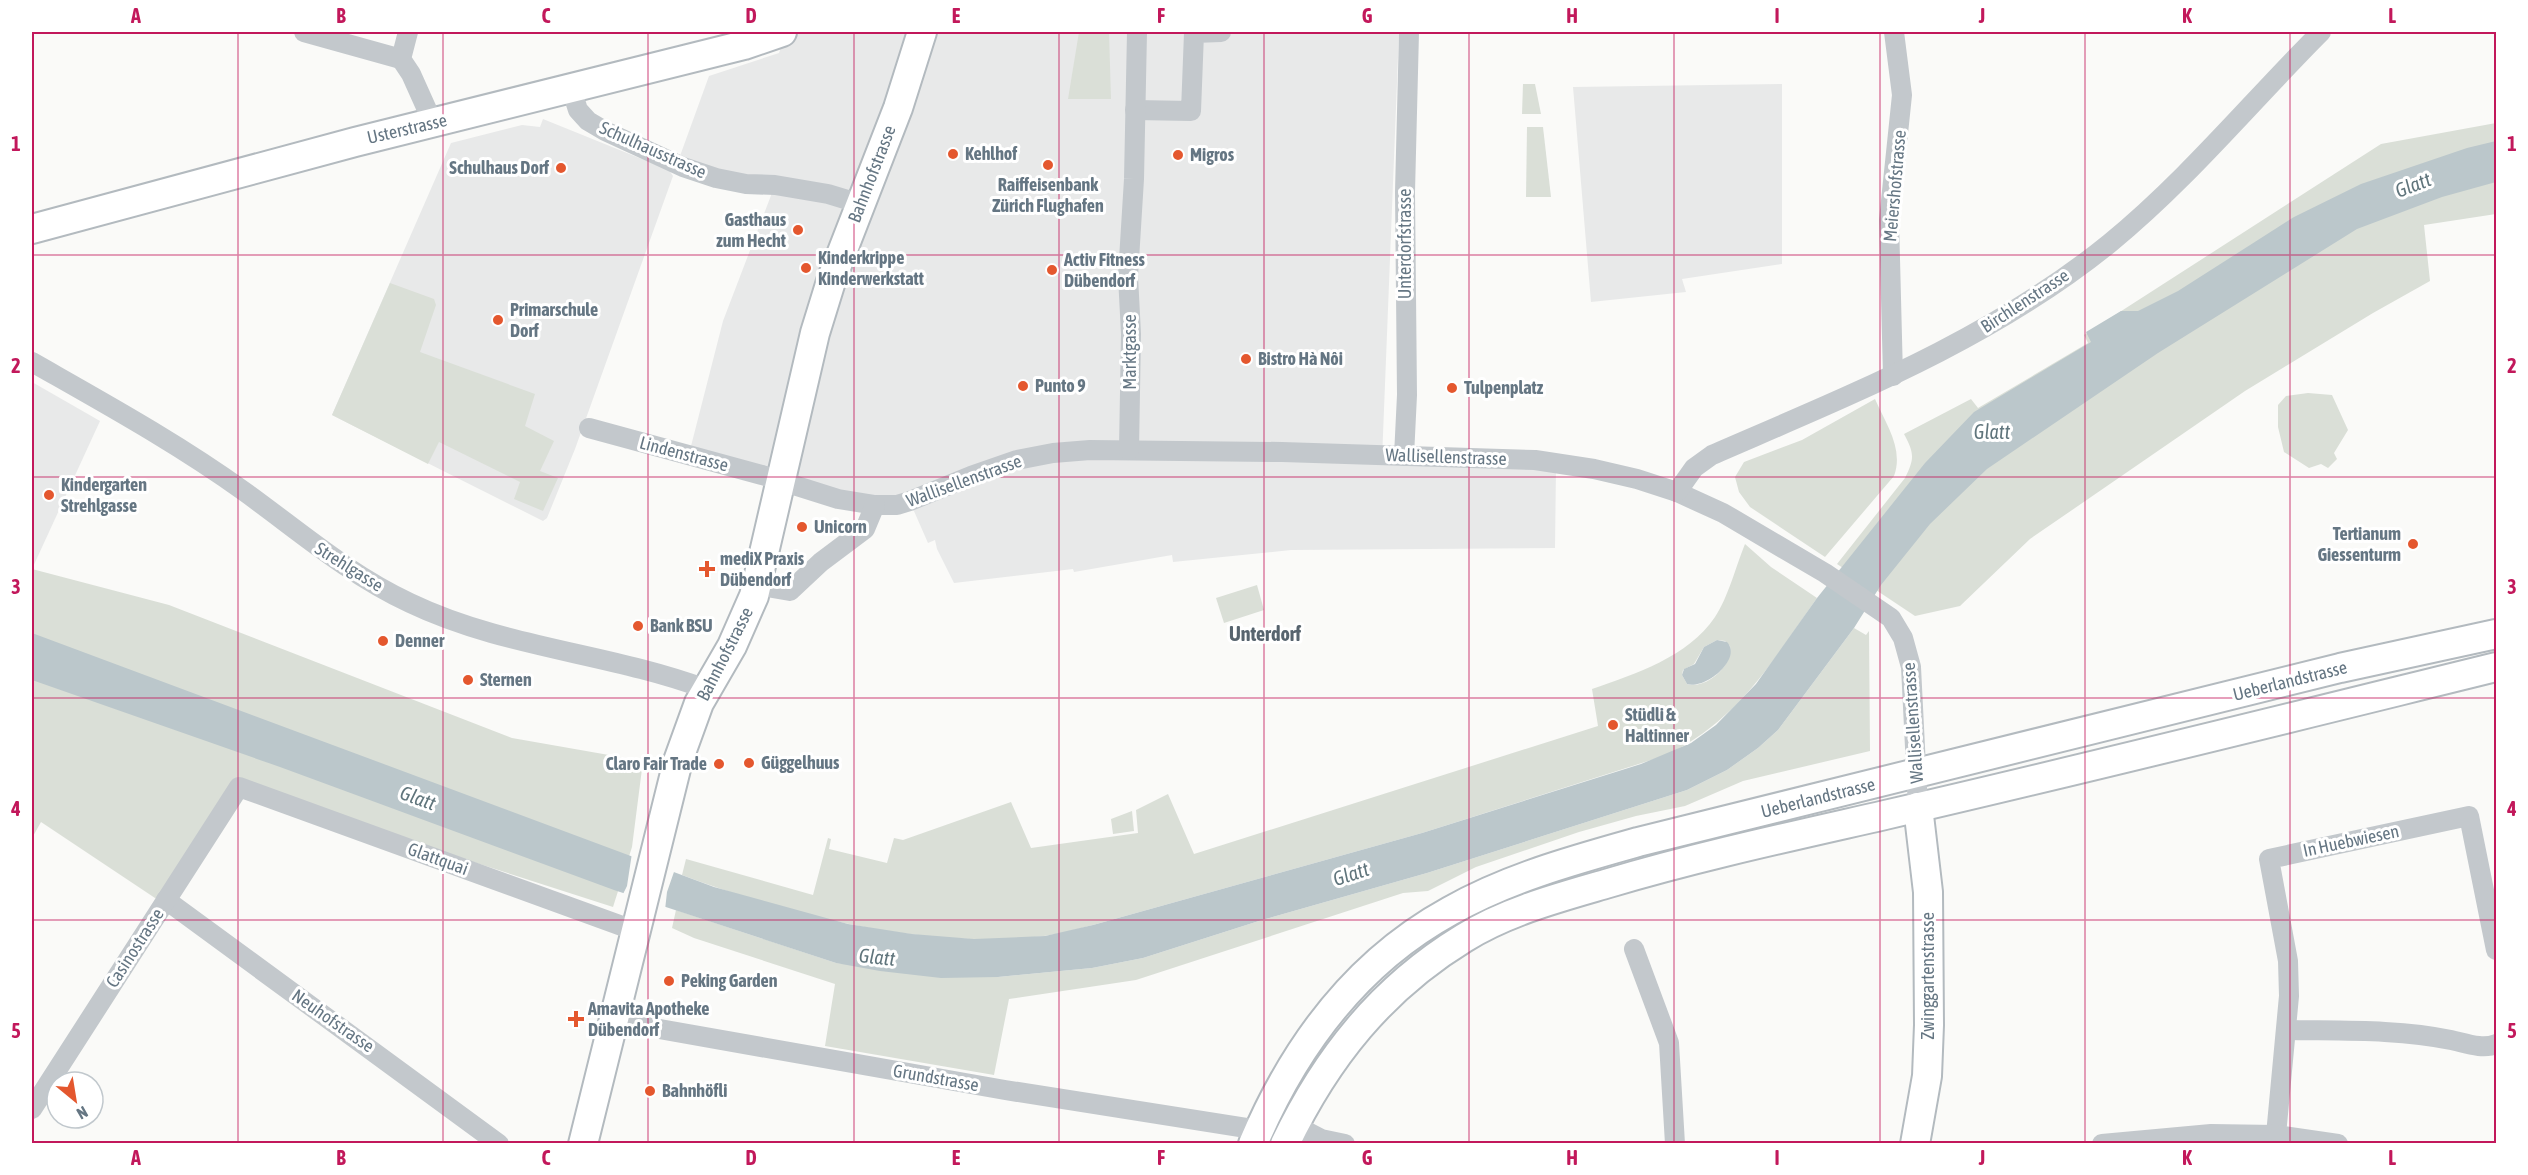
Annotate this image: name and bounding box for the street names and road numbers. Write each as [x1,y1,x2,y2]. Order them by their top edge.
street label: Usterstrasse [365,109,449,148]
street label: Schulhausstrasse [597,117,710,182]
street label: Bahnhofstrasse [843,122,900,225]
street label: Meiershofstrasse [1879,129,1910,243]
street label: Unterdorfstrasse [1394,189,1415,299]
street label: Birchlenstrasse [1977,264,2073,337]
street label: Marktgasse [1119,314,1140,390]
street label: Lindenstrasse [637,432,731,475]
street label: Wallisellenstrasse [1385,444,1507,469]
street label: Wallisellenstrasse [903,450,1024,511]
street label: Strehlgasse [311,538,387,596]
street label: Bahnhofstrasse [692,603,757,704]
street label: Ueberlandstrasse [2231,656,2349,705]
street label: Wallisellenstrasse [1898,662,1927,784]
street label: Ueberlandstrasse [1759,773,1877,822]
street label: In Huebwiesen [2301,820,2401,861]
street label: Glattquai [405,838,471,879]
street label: Casinostrasse [101,904,168,991]
street label: Zwinggartenstrasse [1917,912,1938,1040]
street label: Neuhofstrasse [288,985,378,1057]
street label: Grundstrasse [892,1060,981,1095]

